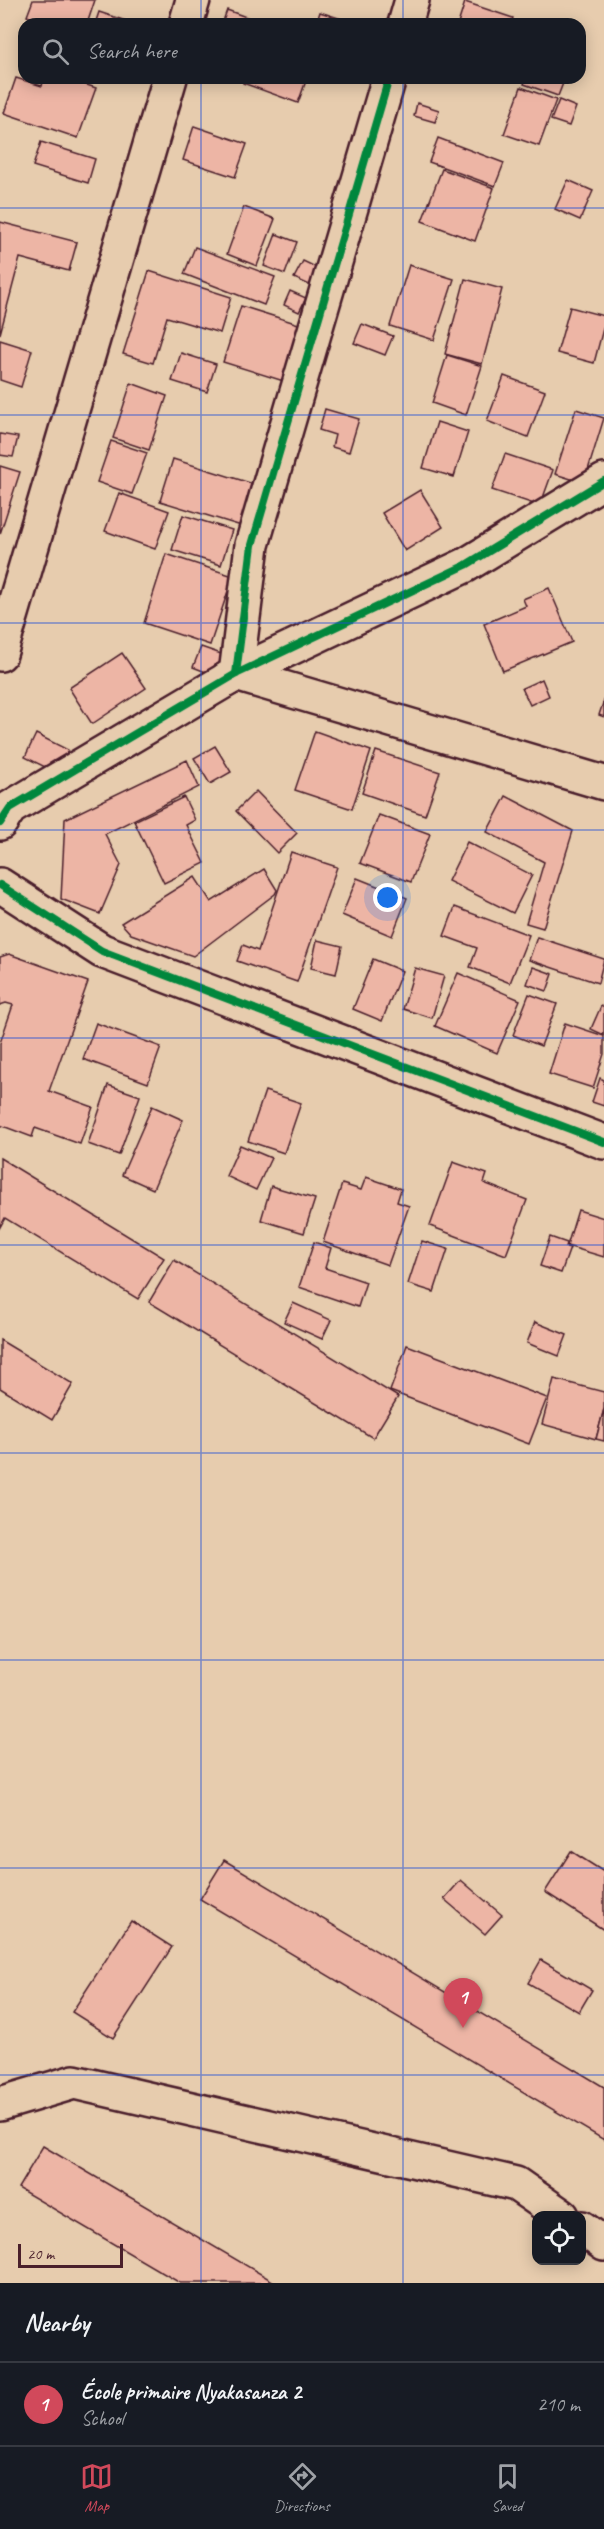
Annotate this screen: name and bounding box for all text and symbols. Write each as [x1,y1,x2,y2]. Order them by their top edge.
search box [18,18,586,84]
icon: search [39,35,72,68]
text: Search here [87,37,177,65]
your location [373,883,402,912]
pin: 1 [444,1978,482,2028]
map controls [532,2211,586,2265]
button: locate [532,2211,586,2265]
scale bar [18,2241,123,2268]
text: 20 m [27,2244,54,2264]
text: Nearby [24,2306,89,2339]
text: École primaire Nyakasanza 2 [81,2378,302,2406]
text: 1 [39,2392,48,2417]
text: 210 m [537,2392,580,2417]
text: School [81,2406,124,2431]
tab: Map [80,2460,113,2516]
tab: Directions [274,2460,330,2516]
tab: Saved [491,2460,524,2516]

